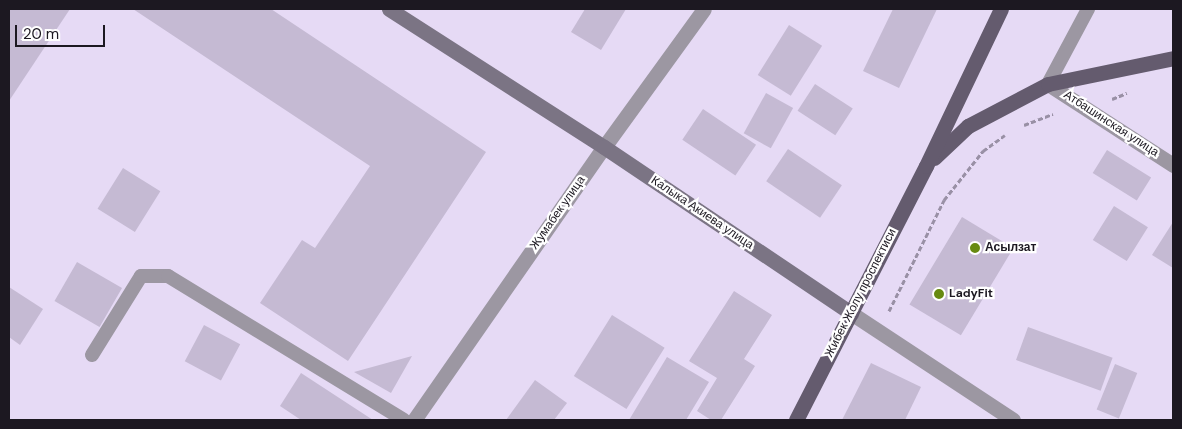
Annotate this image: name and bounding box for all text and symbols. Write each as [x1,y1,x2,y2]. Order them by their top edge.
scale bar [18,15,108,47]
text: 20 m [23,24,59,44]
street label: Атбашинская улица [1061,88,1161,160]
street label: Жумабек улица [527,173,589,253]
street label: Калыка Акиева улица [648,173,756,253]
street label: Жибек Жолу проспектиси [822,226,900,360]
place label: Асылзат [985,241,1036,255]
marker: Асылзат [969,242,981,254]
place label: LadyFit [949,287,993,301]
marker: LadyFit [933,288,945,300]

